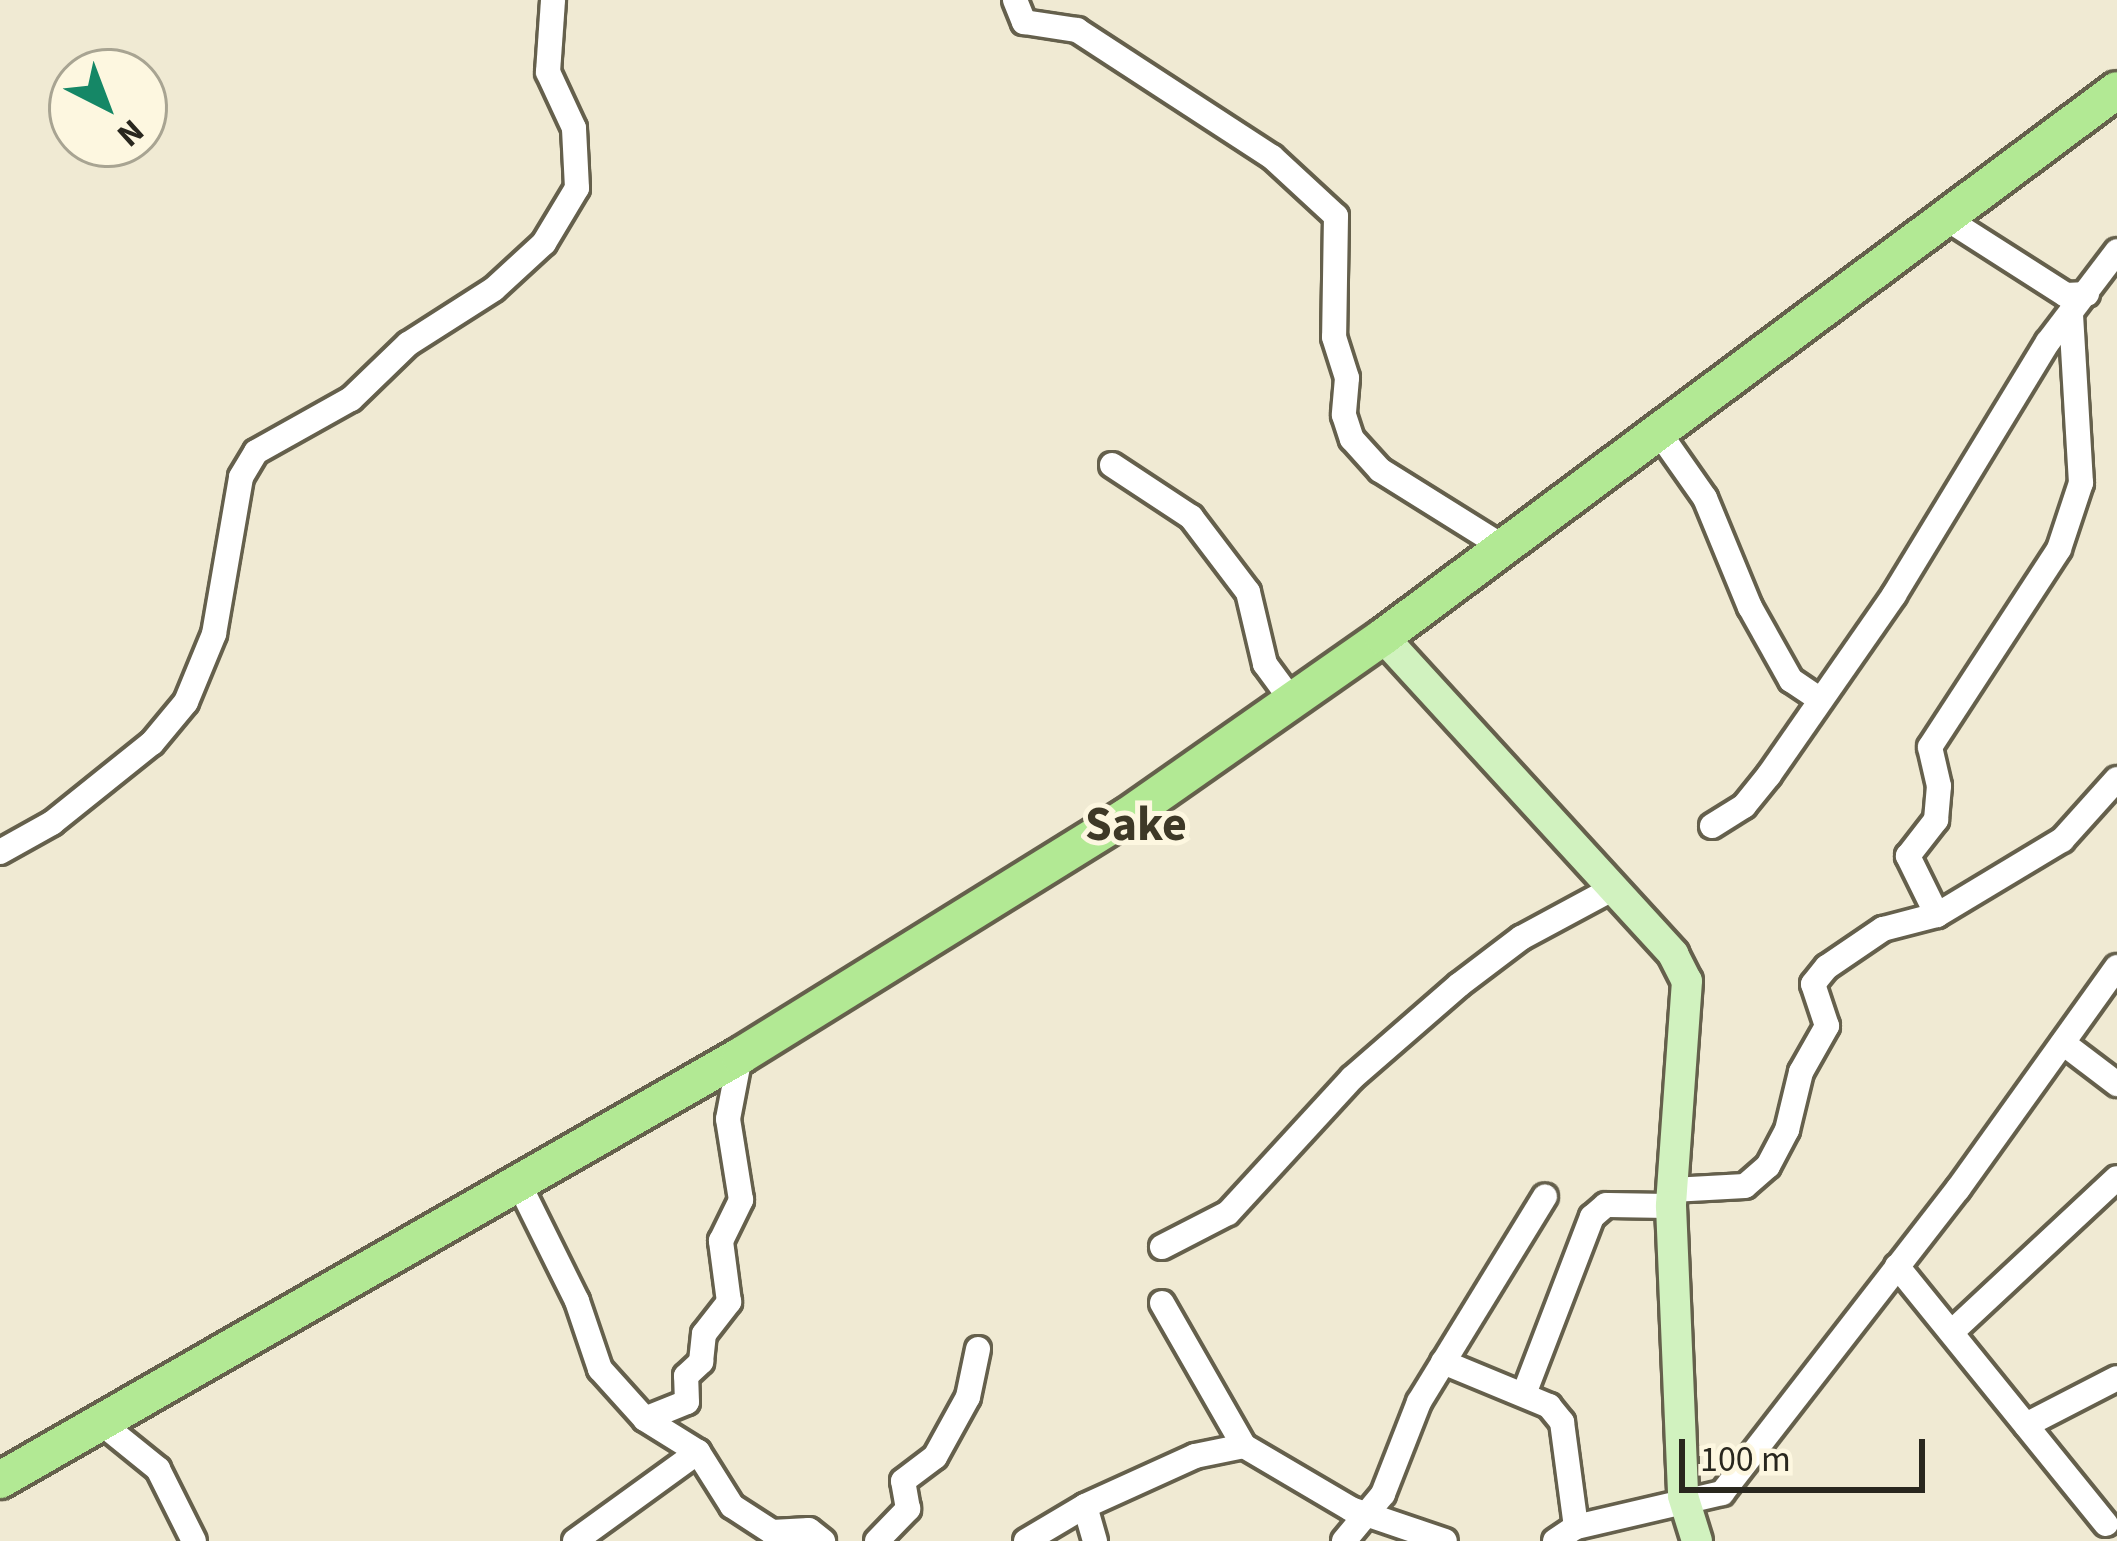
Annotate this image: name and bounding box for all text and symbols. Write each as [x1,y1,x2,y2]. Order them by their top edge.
north arrow [48,48,168,168]
text: N [107,108,154,158]
district label: Sake [1085,797,1187,855]
scale bar [1685,1415,1931,1489]
text: 100 m [1700,1434,1791,1485]

